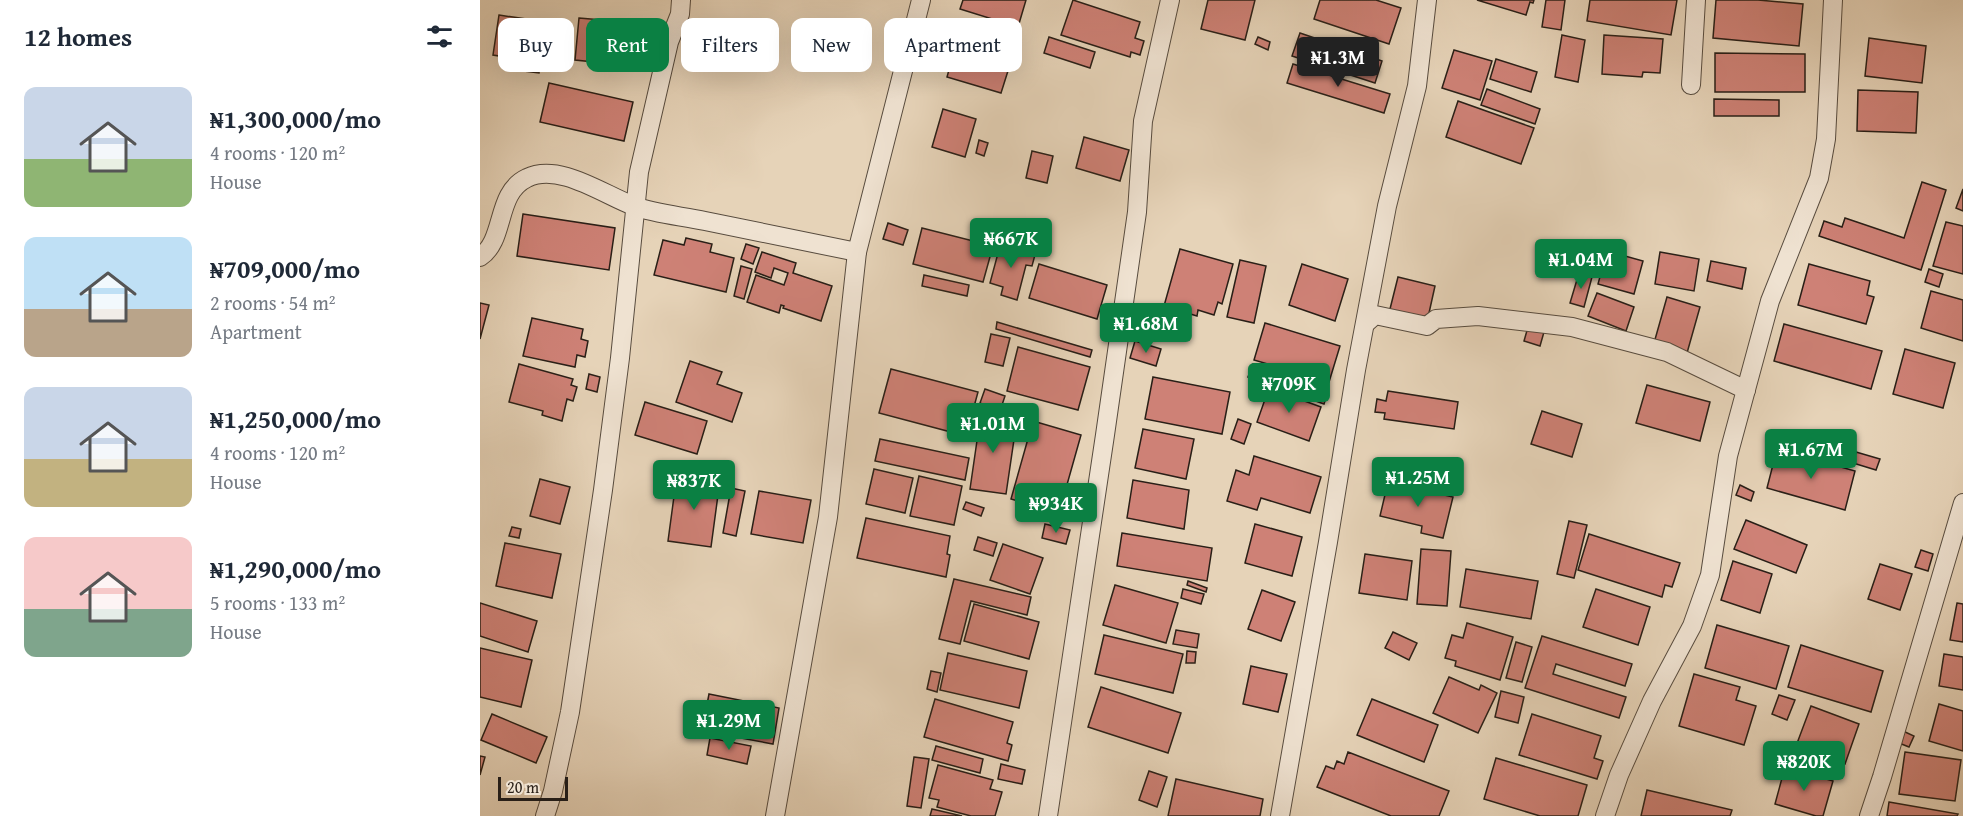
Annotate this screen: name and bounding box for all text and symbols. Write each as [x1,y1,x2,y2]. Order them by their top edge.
text: 12 homes [24,17,132,56]
chip: Buy [498,18,574,72]
chip: Rent [586,18,669,72]
chip: Filters [681,18,779,72]
chip: New [791,18,872,72]
chip: Apartment [884,18,1022,72]
icon: filters [423,20,456,53]
pin: ₦1.3M [1296,37,1380,88]
text: ₦1.3M [1311,42,1365,71]
text: ₦1,300,000/mo [210,99,381,138]
icon: home [72,111,144,183]
text: 4 rooms · 120 m² [210,138,345,167]
text: House [210,167,262,196]
pin: ₦667K [969,218,1053,269]
text: ₦667K [984,223,1038,252]
pin: ₦1.04M [1532,239,1630,290]
text: ₦1.04M [1549,244,1613,273]
text: ₦709,000/mo [210,249,360,288]
icon: home [72,261,144,333]
text: 2 rooms · 54 m² [210,288,336,317]
pin: ₦1.68M [1097,303,1195,354]
text: ₦1.68M [1114,308,1178,337]
text: Apartment [210,317,302,346]
pin: ₦709K [1247,363,1331,414]
text: ₦709K [1262,368,1316,397]
text: ₦1,250,000/mo [210,399,381,438]
pin: ₦1.01M [944,403,1042,454]
text: ₦1.01M [961,408,1025,437]
icon: home [72,411,144,483]
pin: ₦1.67M [1762,429,1860,480]
text: ₦1.67M [1779,434,1843,463]
text: 4 rooms · 120 m² [210,438,345,467]
pin: ₦1.25M [1369,457,1467,508]
pin: ₦837K [652,460,736,511]
text: ₦1.25M [1386,462,1450,491]
text: ₦837K [667,465,721,494]
text: House [210,467,262,496]
pin: ₦934K [1014,483,1098,534]
text: ₦934K [1029,488,1083,517]
text: ₦1,290,000/mo [210,549,381,588]
icon: home [72,561,144,633]
text: 5 rooms · 133 m² [210,588,345,617]
text: House [210,617,262,646]
pin: ₦1.29M [680,700,778,751]
text: ₦1.29M [697,705,761,734]
pin: ₦820K [1762,741,1846,792]
text: ₦820K [1777,746,1831,775]
scale bar [498,774,568,802]
text: 20 m [507,775,539,799]

